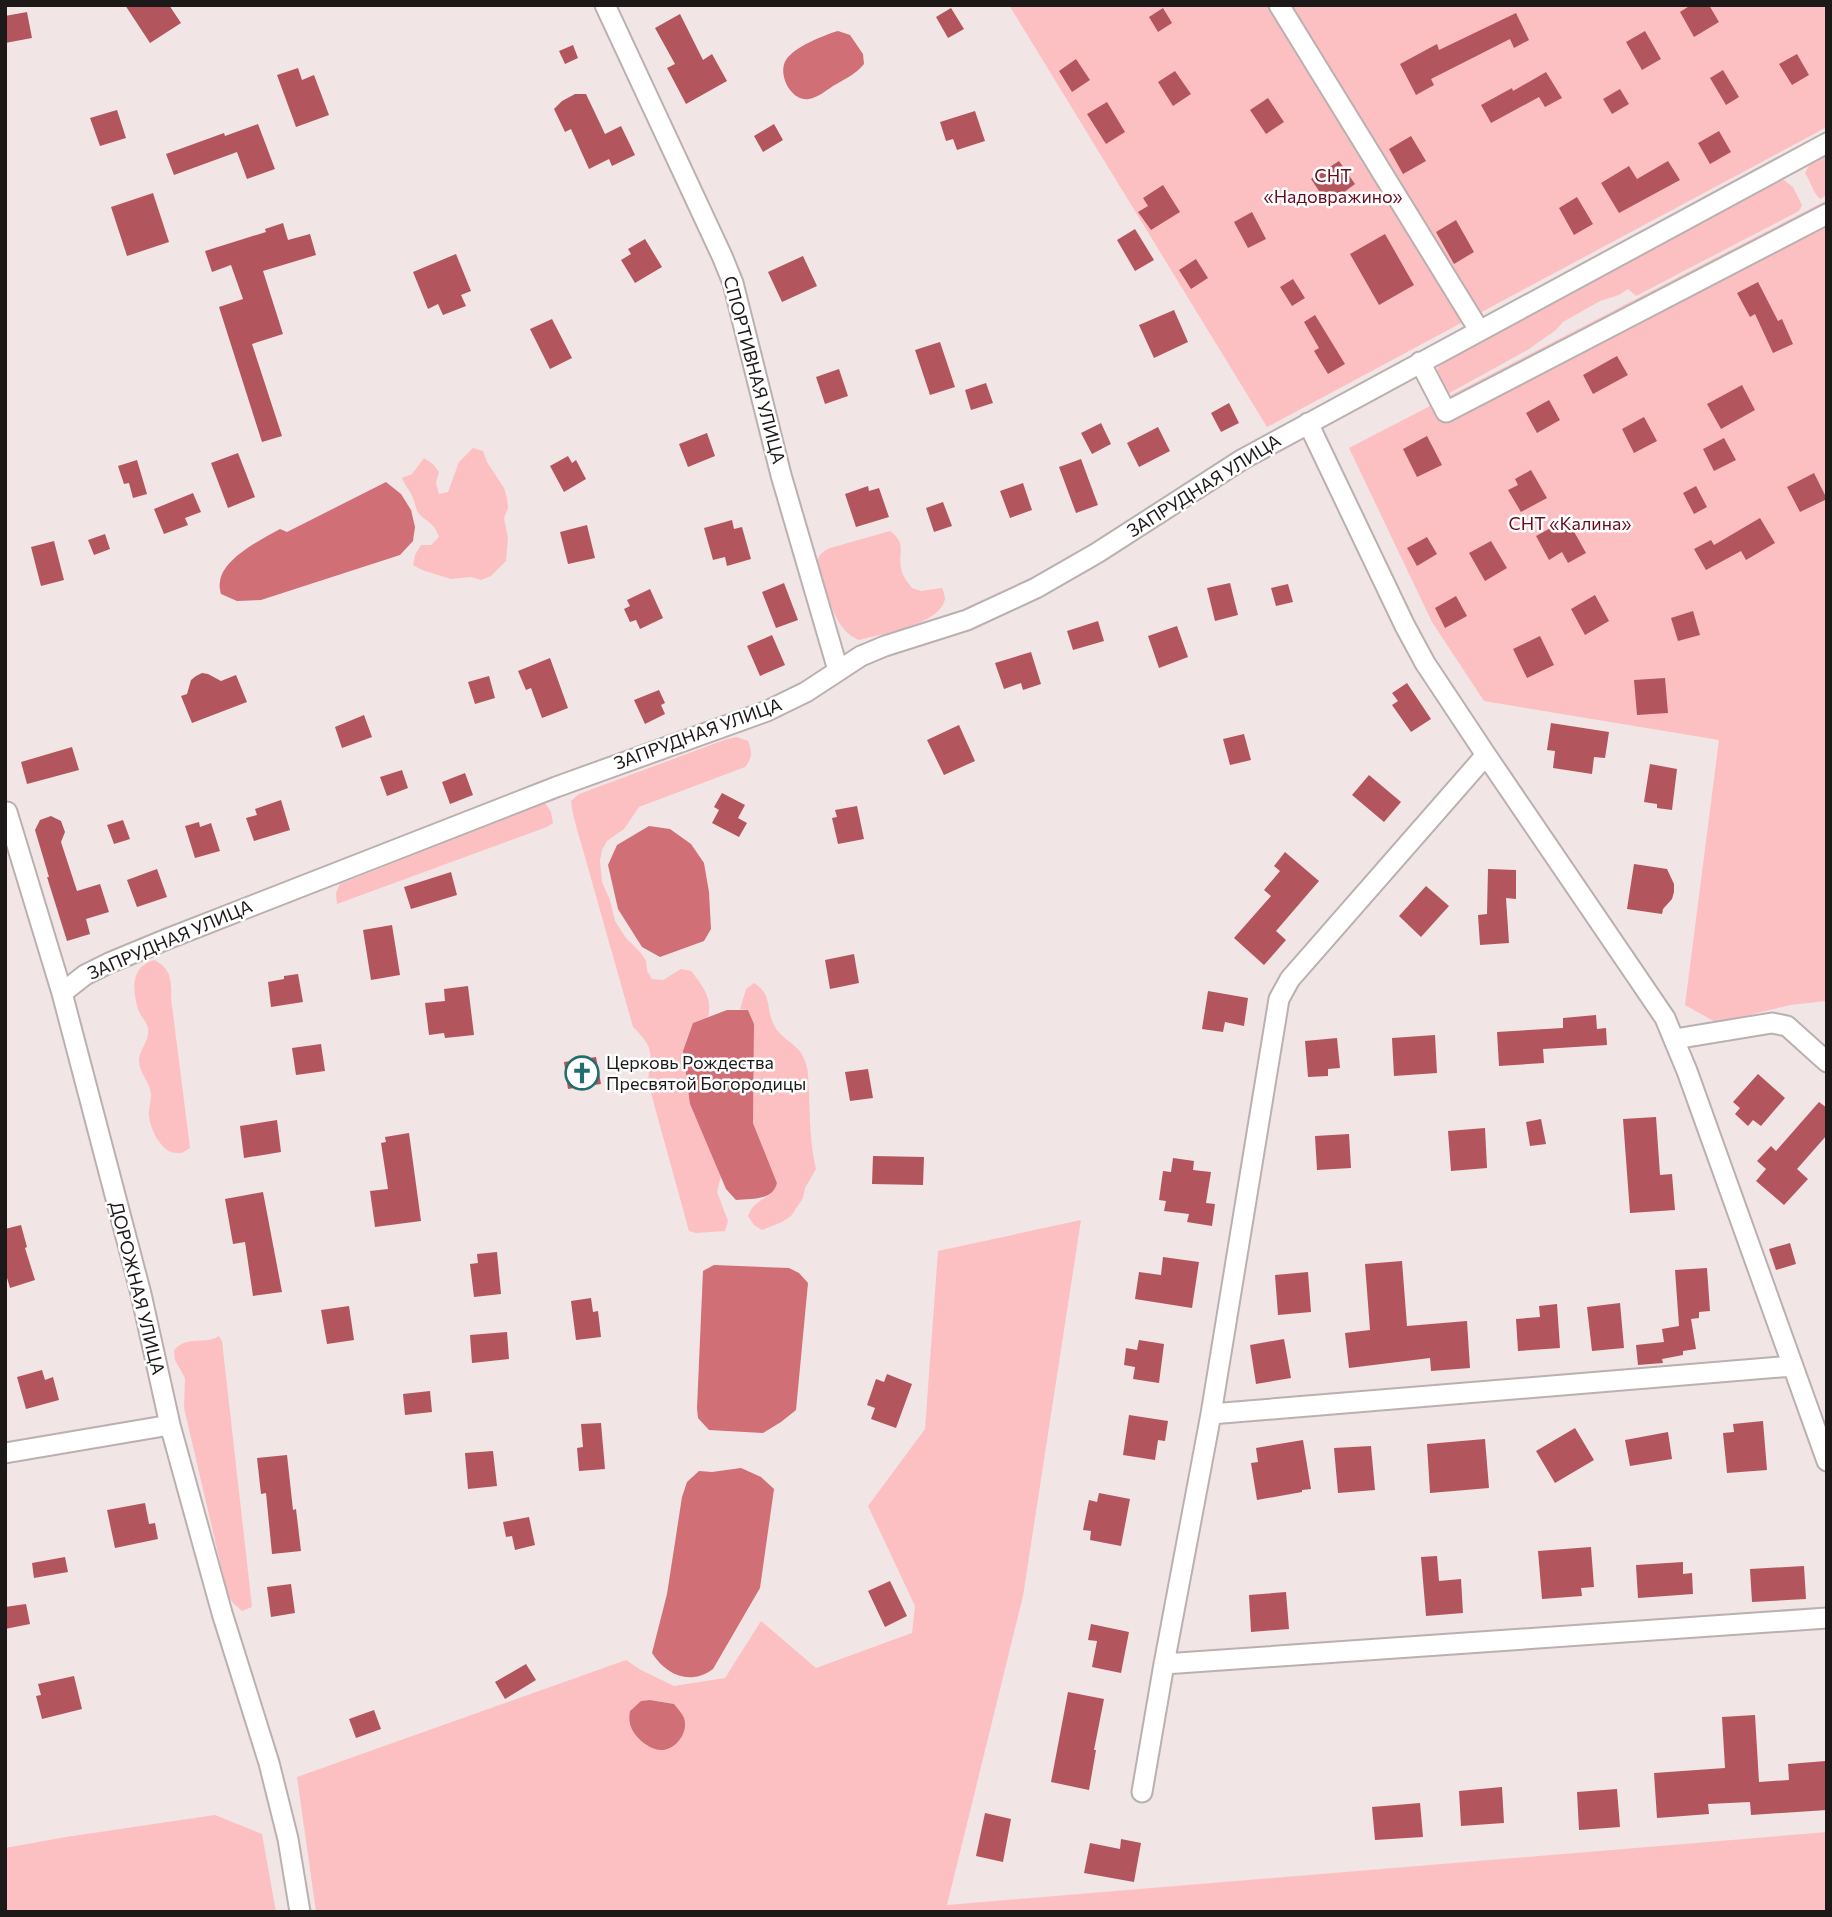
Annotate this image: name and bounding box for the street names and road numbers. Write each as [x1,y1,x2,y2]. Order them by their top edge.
street label: СПОРТИВНАЯ УЛИЦА [719,273,791,466]
street label: ЗАПРУДНАЯ УЛИЦА [1123,429,1284,541]
street label: ЗАПРУДНАЯ УЛИЦА [611,692,785,774]
street label: ЗАПРУДНАЯ УЛИЦА [84,894,255,984]
street label: ДОРОЖНАЯ УЛИЦА [106,1199,170,1377]

